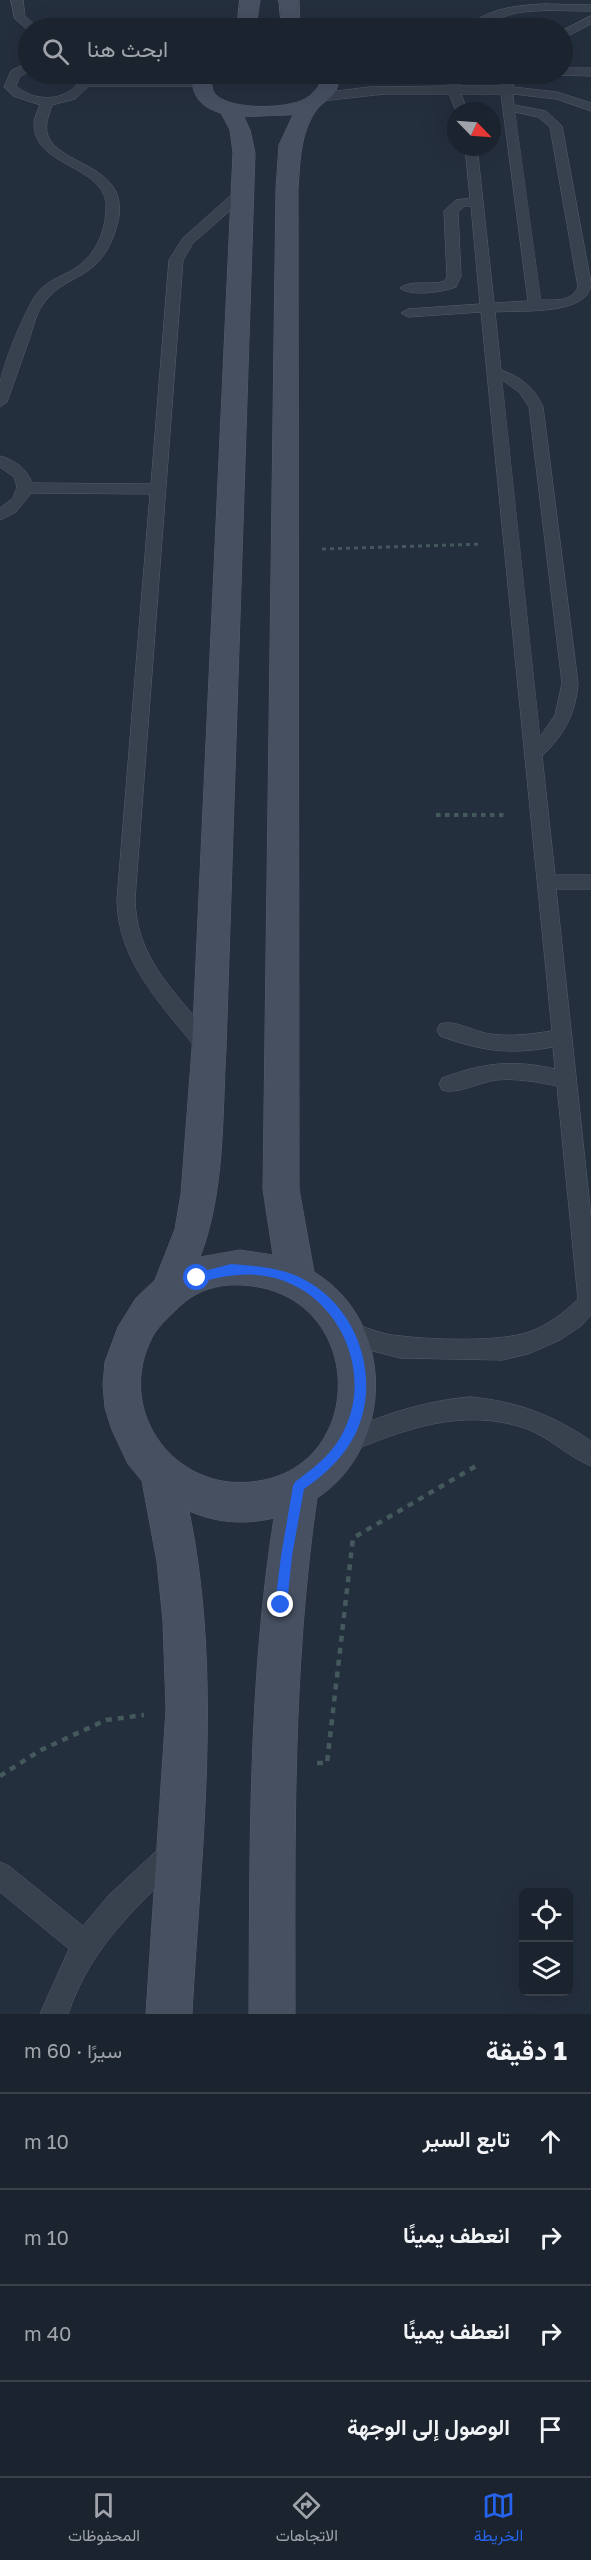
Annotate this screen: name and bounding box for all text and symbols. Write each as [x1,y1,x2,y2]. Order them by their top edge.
search box [18,18,573,84]
icon: search [39,35,72,68]
text: ابحث هنا [87,35,168,62]
north arrow [447,102,501,156]
route start [183,1264,209,1290]
route end [267,1591,293,1617]
map controls [519,1888,573,1996]
button: locate [519,1888,573,1942]
button: layers [519,1942,573,1996]
text: 1 دقيقة [486,2035,567,2066]
text: سيرًا · 60 m [24,2038,122,2062]
text: تابع السير [422,2125,510,2152]
icon: ahead [534,2125,567,2158]
text: 10 m [24,2129,69,2153]
text: انعطف يمينًا [403,2221,510,2248]
icon: right [534,2221,567,2254]
text: 10 m [24,2225,69,2249]
text: انعطف يمينًا [403,2317,510,2344]
icon: right [534,2317,567,2350]
text: 40 m [24,2321,71,2345]
text: الوصول إلى الوجهة [347,2413,510,2440]
icon: arrive [534,2413,567,2446]
tab: المحفوظات [68,2489,140,2550]
tab: الاتجاهات [276,2489,338,2550]
tab: الخريطة [474,2489,523,2550]

